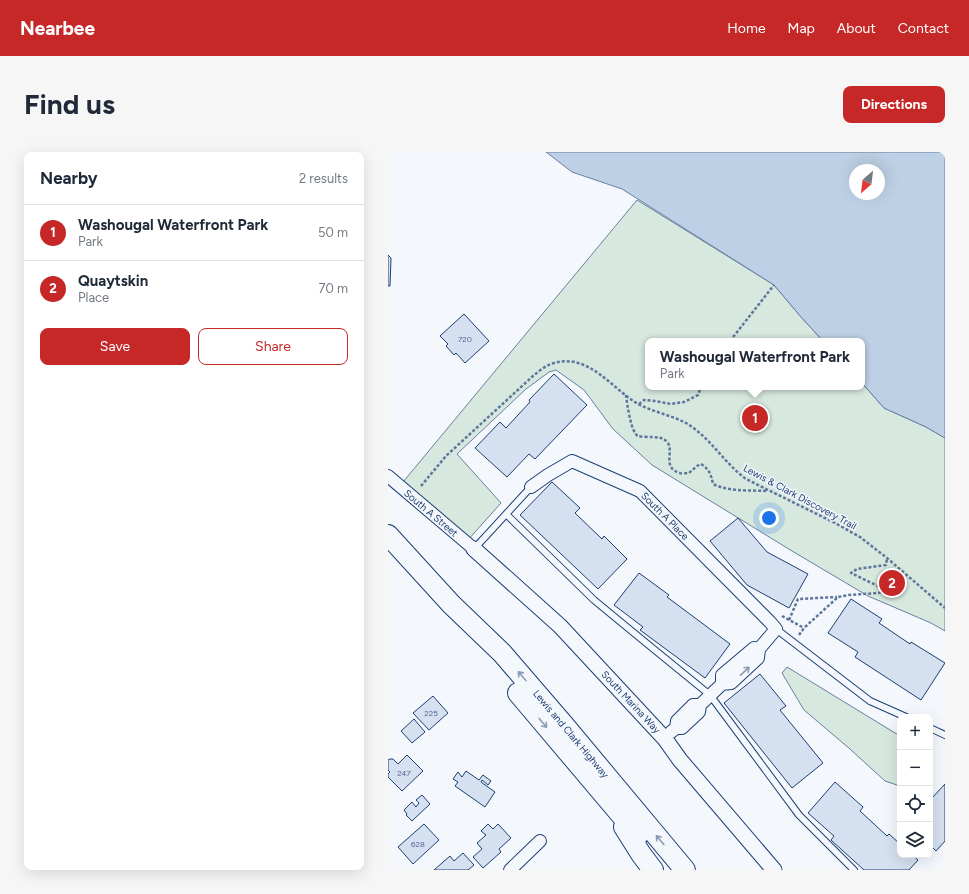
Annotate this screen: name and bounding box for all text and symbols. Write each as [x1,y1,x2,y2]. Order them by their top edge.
text: Nearbee [20,17,95,40]
text: Home [727,20,766,37]
text: Map [788,20,815,37]
text: About [837,20,876,37]
text: Contact [898,20,949,37]
button: Directions [843,86,945,123]
text: Find us [24,87,115,121]
north arrow [849,164,885,200]
text: Nearby [40,168,98,188]
text: 2 results [299,171,348,186]
text: Washougal Waterfront Park [78,216,268,234]
text: 1 [50,225,56,240]
text: 50 m [318,225,348,240]
text: Park [78,234,103,249]
text: Quaytskin [78,272,148,290]
text: 2 [49,281,57,296]
text: 70 m [318,281,348,296]
text: Place [78,290,109,305]
button: Save [40,328,190,365]
button: Share [198,328,348,365]
house number: 720 [458,334,472,344]
popup [645,338,865,390]
text: Washougal Waterfront Park [660,348,850,366]
text: Park [660,366,685,381]
pin: 1 [742,403,768,433]
street label: Lewis & Clark Discovery Trail [741,462,859,532]
street label: South A Street [401,487,461,540]
street label: South A Place [638,489,692,543]
your location [759,508,779,528]
pin: 2 [879,568,905,598]
one-way arrow [739,666,750,675]
street label: South Marina Way [599,668,664,737]
one-way arrow [518,671,527,682]
street label: Lewis and Clark Highway [530,687,612,781]
house number: 225 [424,708,438,718]
map controls [897,714,933,858]
button: + [897,714,933,750]
one-way arrow [539,718,548,728]
button: − [897,750,933,786]
house number: 247 [397,768,412,778]
button: locate [897,786,933,822]
button: layers [897,822,933,858]
one-way arrow [655,835,664,845]
house number: 628 [411,839,425,849]

